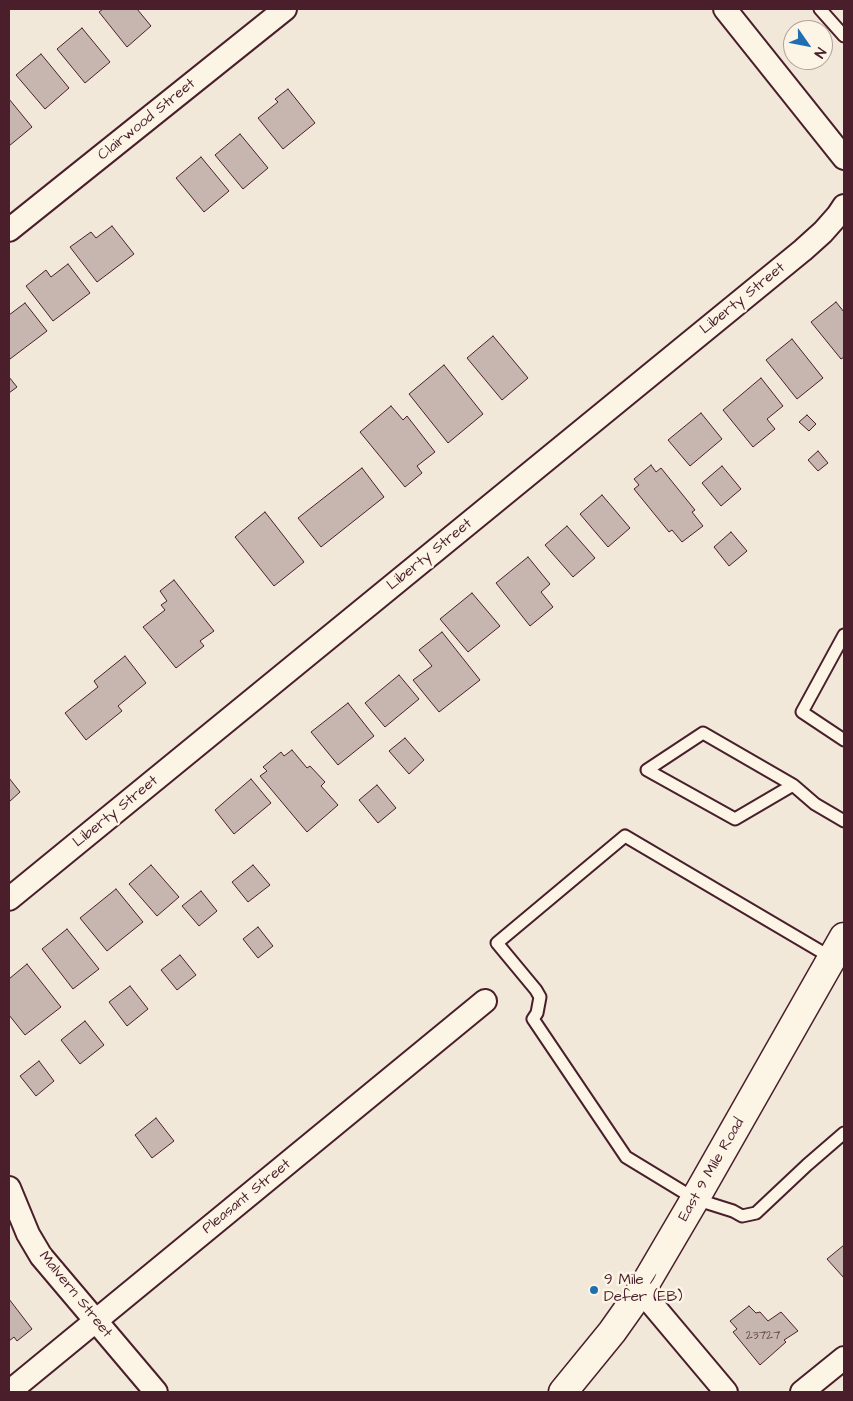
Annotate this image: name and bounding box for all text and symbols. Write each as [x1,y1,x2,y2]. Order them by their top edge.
north arrow [783,20,833,70]
text: N [809,43,831,62]
street label: Clairwood Street [95,75,199,165]
street label: Liberty Street [697,259,789,339]
street label: Liberty Street [384,515,476,595]
street label: Liberty Street [70,772,162,852]
street label: East 9 Mile Road [675,1115,749,1225]
street label: Pleasant Street [199,1156,295,1238]
street label: Malvern Street [35,1248,115,1342]
place label: 9 Mile / Defer (EB) [604,1272,682,1307]
marker: 9 Mile / Defer (EB) [588,1284,600,1296]
house number: 23727 [746,1329,780,1343]

